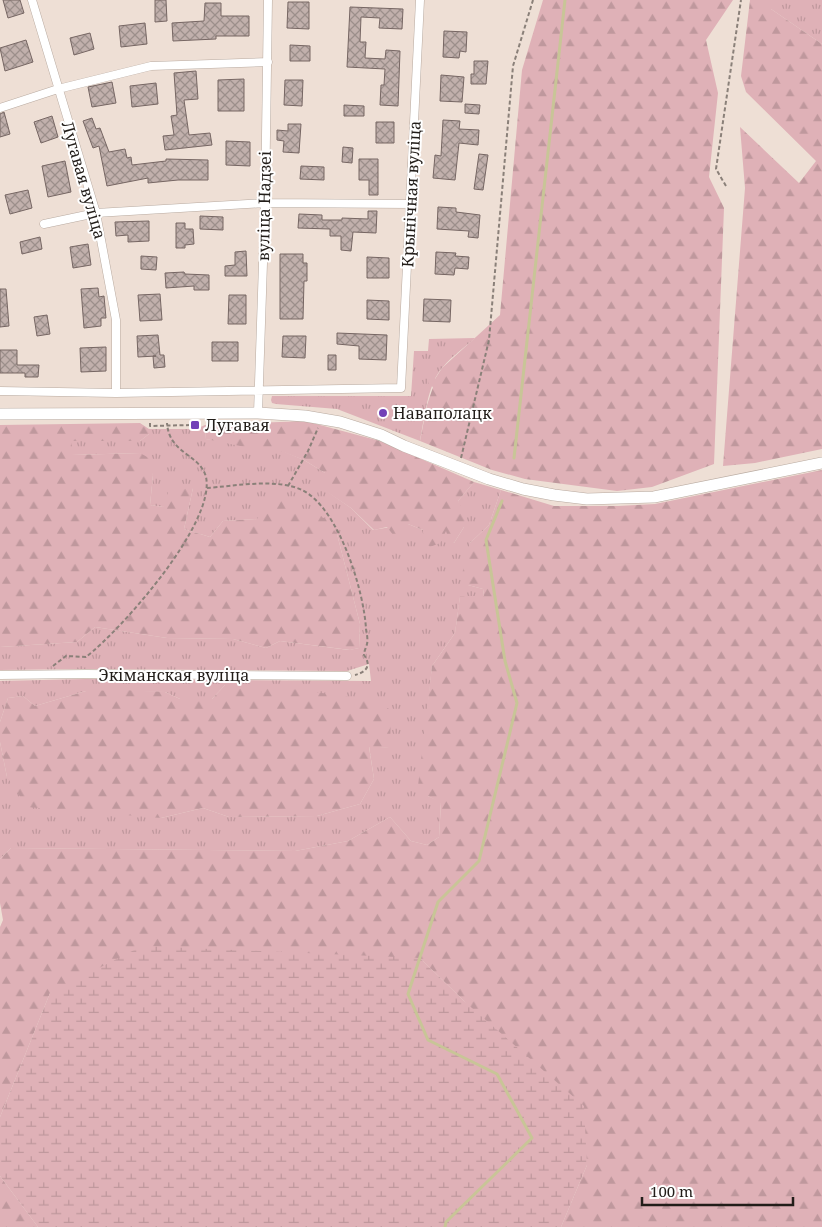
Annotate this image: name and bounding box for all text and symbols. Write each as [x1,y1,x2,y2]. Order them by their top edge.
street label: Лугавая вуліца [57,118,111,242]
street label: Крынічная вуліца [396,120,426,268]
street label: вуліца Надзеі [252,150,276,261]
place label: Наваполацк [393,402,492,424]
marker: Наваполацк [377,407,389,419]
place label: Лугавая [205,414,270,436]
marker: Лугавая [189,419,201,431]
street label: Экіманская вуліца [99,664,249,686]
scale bar [642,1174,793,1206]
text: 100 m [650,1181,693,1201]

